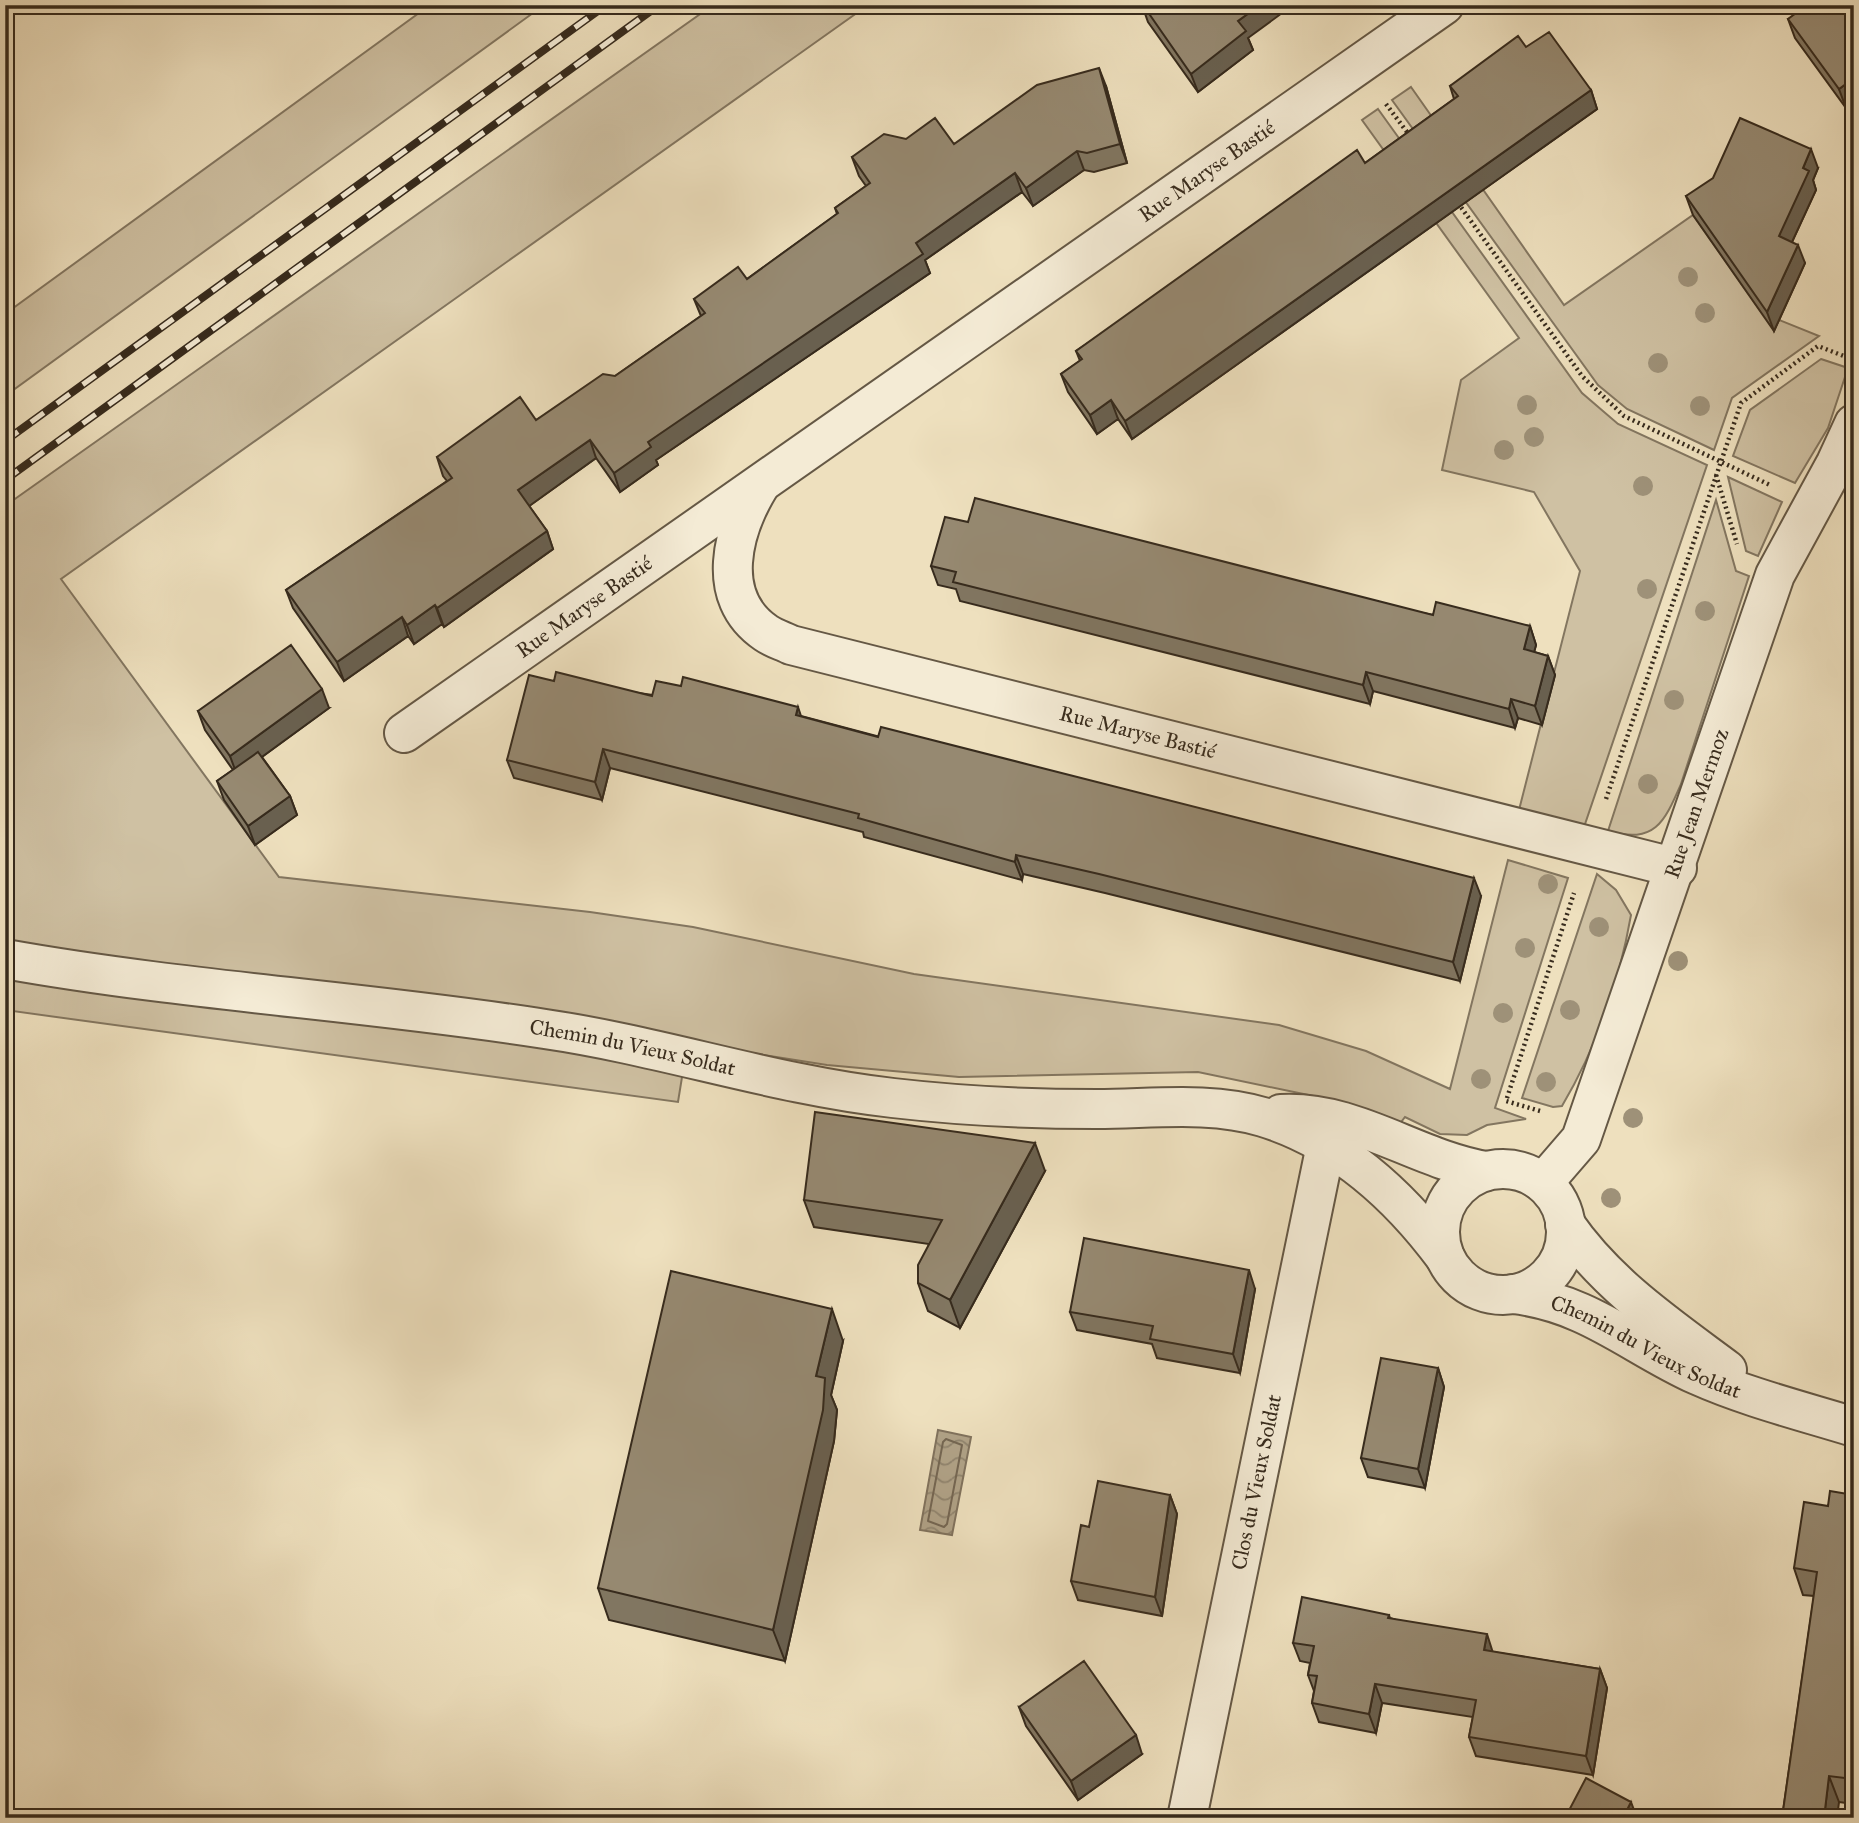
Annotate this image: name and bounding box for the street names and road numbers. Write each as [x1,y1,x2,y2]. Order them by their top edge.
street label: Rue Maryse Bastié [1134,114,1280,228]
street label: Rue Maryse Bastié [511,550,658,664]
street label: Rue Maryse Bastié [1057,700,1219,765]
street label: Rue Jean Mermoz [1659,725,1734,882]
street label: Chemin du Vieux Soldat [528,1014,739,1082]
street label: Chemin du Vieux Soldat [1547,1289,1745,1404]
street label: Clos du Vieux Soldat [1226,1392,1287,1572]

